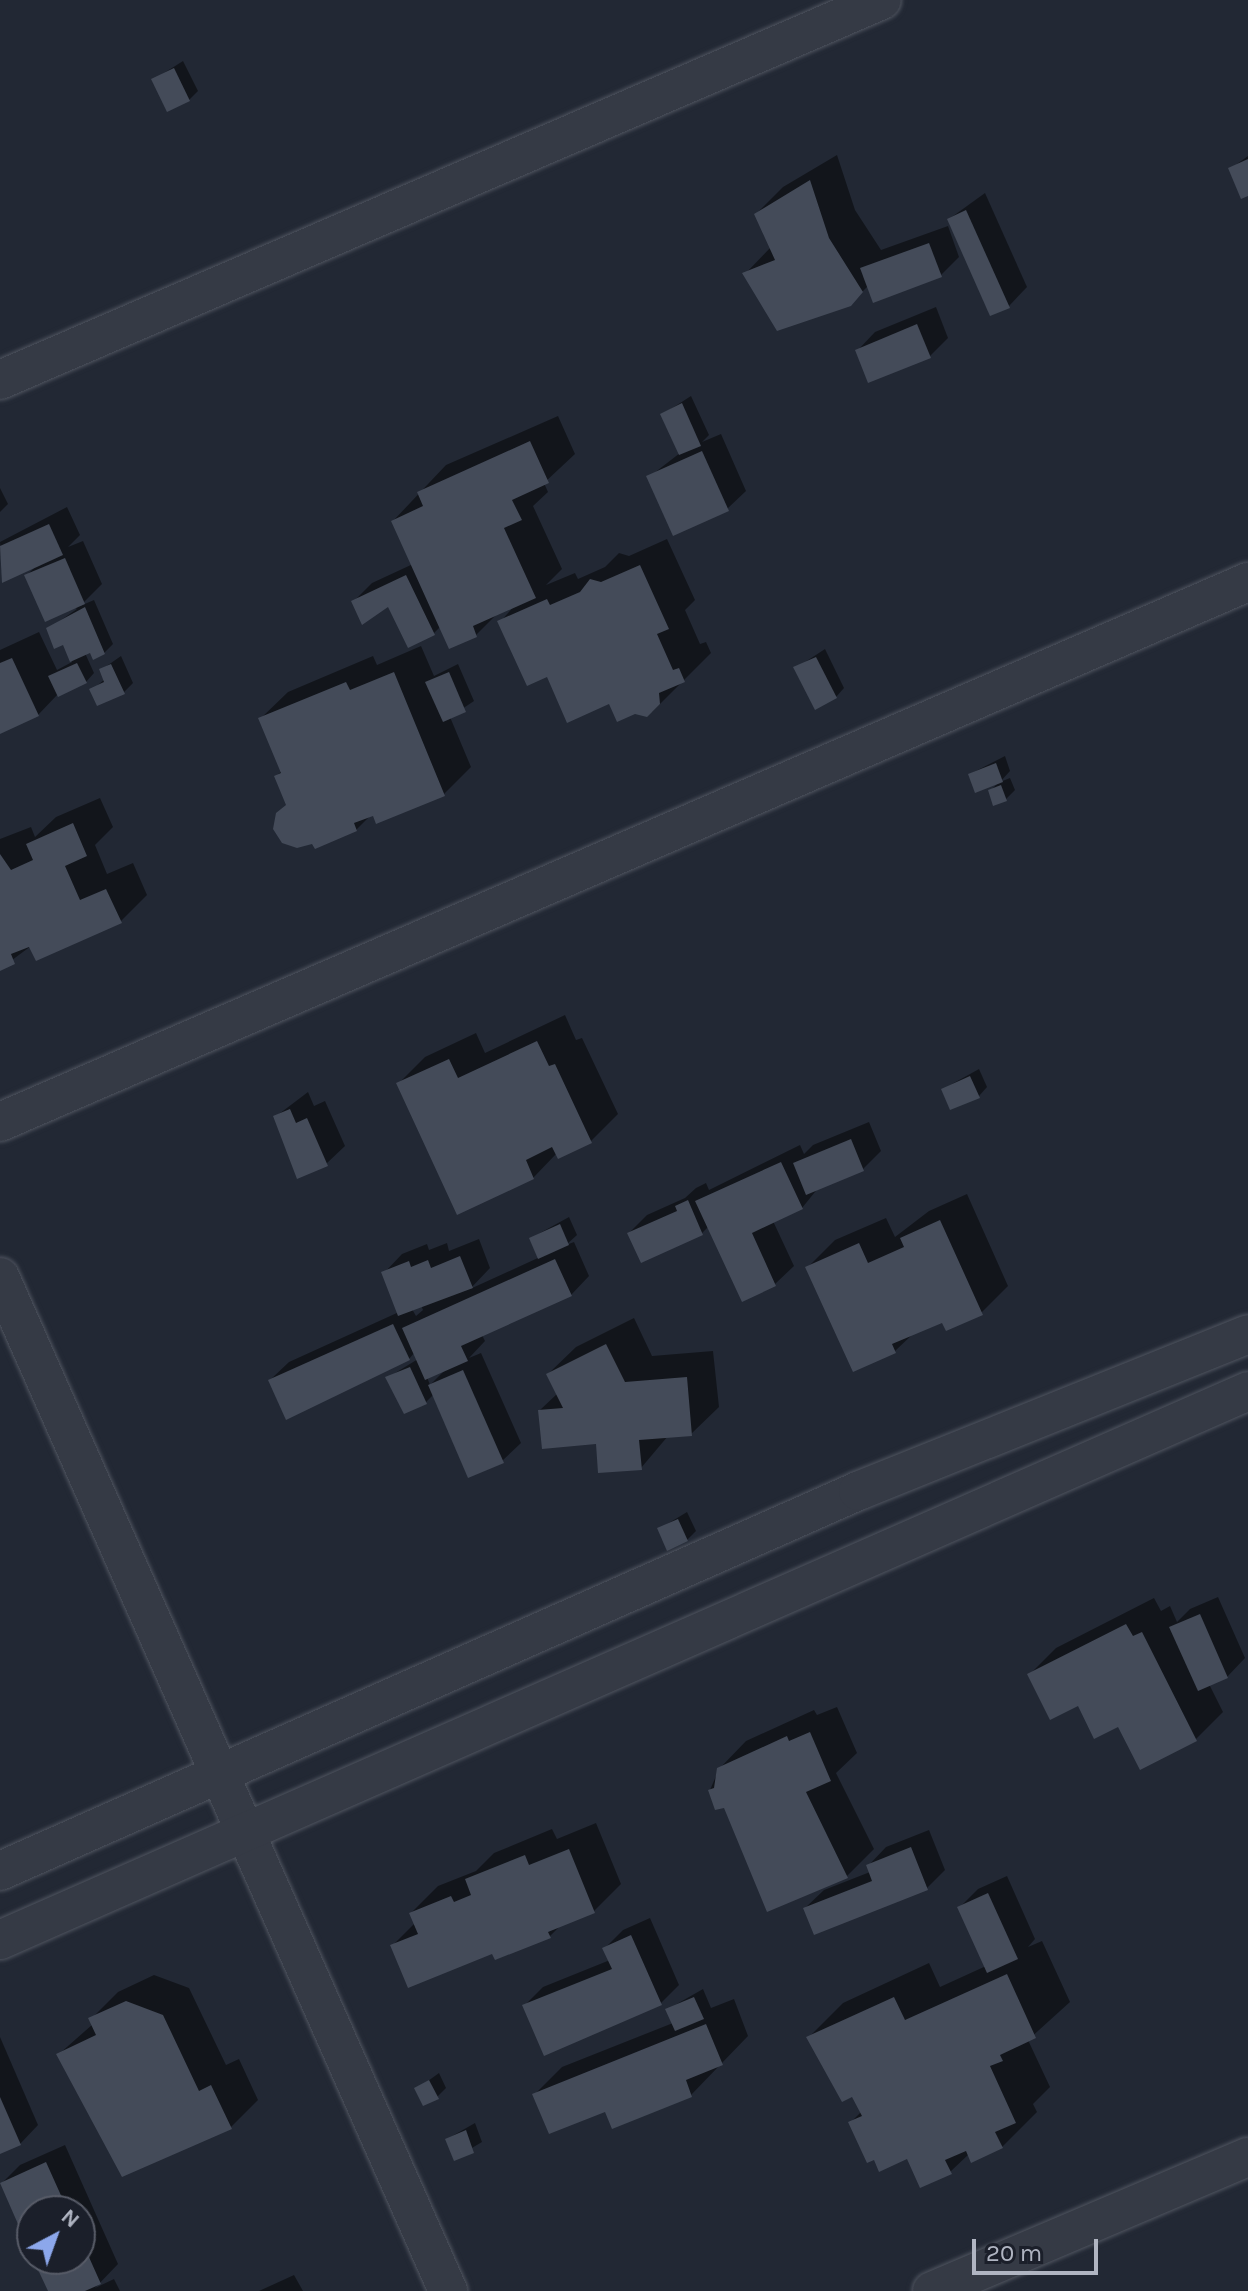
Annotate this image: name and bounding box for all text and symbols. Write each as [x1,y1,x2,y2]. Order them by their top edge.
north arrow [16,2195,96,2275]
text: N [56,2203,85,2233]
scale bar [976,2223,1102,2273]
text: 20 m [986,2239,1042,2267]

